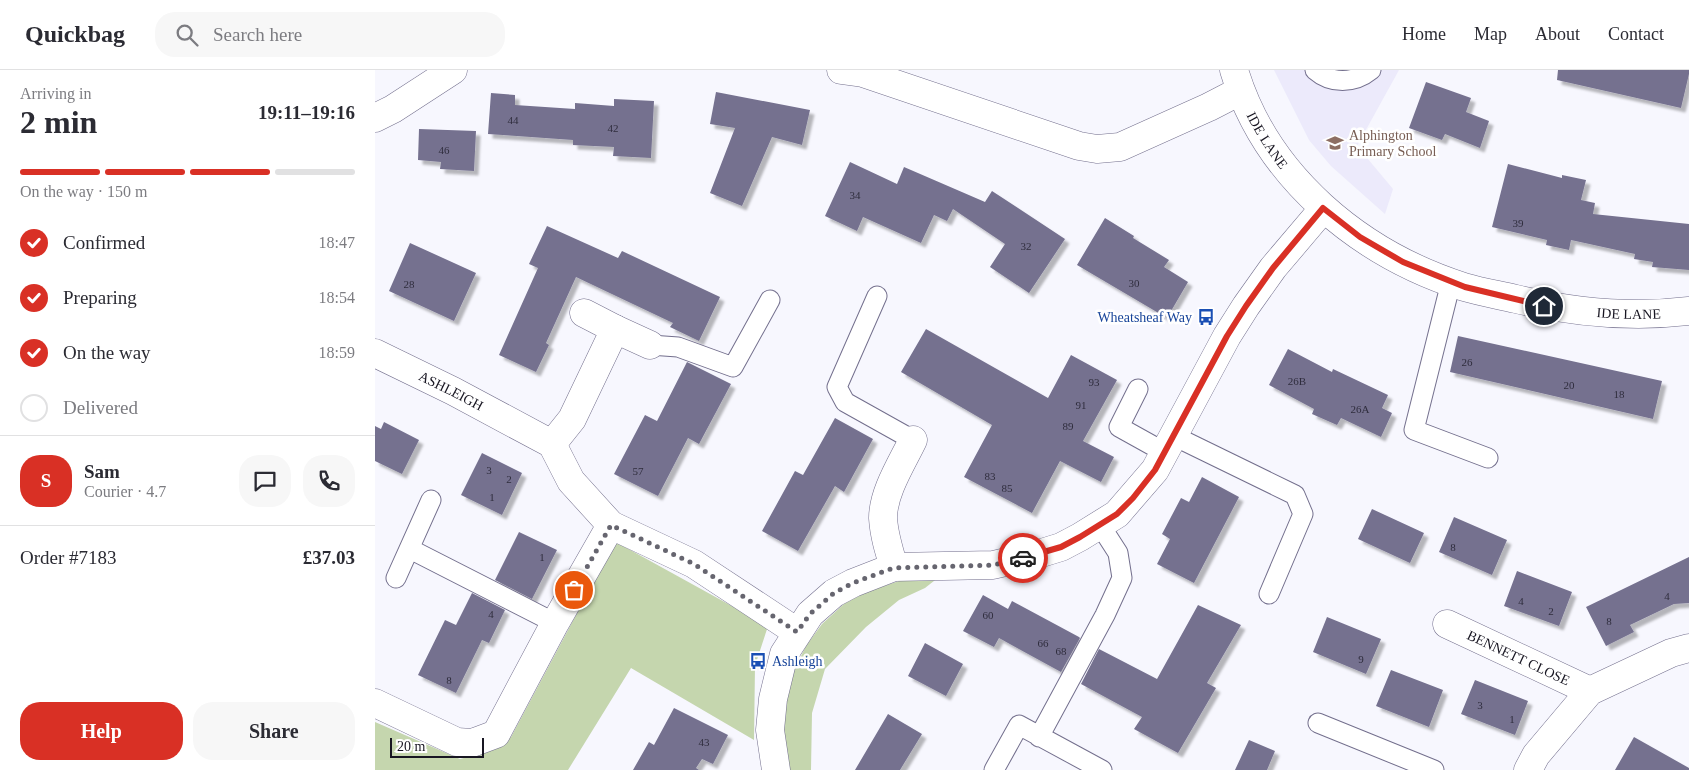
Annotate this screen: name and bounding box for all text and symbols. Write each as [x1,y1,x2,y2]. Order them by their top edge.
search box [155,12,505,57]
text: Quickbag [25,21,125,47]
icon: search [173,21,201,49]
text: Search here [213,24,302,45]
text: Home [1402,24,1446,44]
text: Map [1474,24,1507,44]
text: About [1535,24,1580,44]
text: Contact [1608,24,1664,44]
text: Arriving in [20,85,92,102]
text: 19:11–19:16 [258,102,355,123]
text: 2 min [20,104,97,140]
street label: IDE LANE [1244,109,1291,171]
house number: 44 [508,114,519,126]
house number: 42 [608,122,619,134]
place label: Alphington Primary School [1349,128,1437,159]
school or university icon: Alphington Primary School [1325,133,1345,153]
house number: 46 [439,144,450,156]
text: On the way · 150 m [20,183,148,200]
house number: 34 [850,189,861,201]
house number: 39 [1513,217,1524,229]
icon: check [20,229,48,257]
text: Confirmed [63,232,145,253]
text: 18:47 [319,234,355,251]
house number: 32 [1021,240,1032,252]
house number: 30 [1129,277,1140,289]
house number: 28 [404,278,415,290]
icon: check [20,284,48,312]
pin [1523,285,1565,327]
text: Preparing [63,287,137,308]
text: 18:54 [319,289,355,306]
icon: home [1530,292,1558,320]
street label: IDE LANE [1596,305,1661,321]
bus stop icon: Wheatsheaf Way [1196,307,1216,327]
place label: Wheatsheaf Way [1097,310,1192,325]
icon: check [20,339,48,367]
text: On the way [63,342,151,363]
text: 18:59 [319,344,355,361]
house number: 26 [1462,356,1473,368]
street label: ASHLEIGH [417,368,486,413]
house number: 26B [1288,375,1306,387]
house number: 93 [1089,376,1100,388]
house number: 20 [1564,379,1575,391]
house number: 18 [1614,388,1625,400]
text: Delivered [63,397,138,418]
house number: 91 [1076,399,1087,411]
house number: 26A [1351,403,1370,415]
house number: 89 [1063,420,1074,432]
button: chat [239,455,291,507]
button: phone [303,455,355,507]
text: Sam [84,461,120,482]
house number: 3 [486,464,492,476]
house number: 57 [633,465,644,477]
text: S [41,470,51,491]
house number: 83 [985,470,996,482]
house number: 2 [506,473,512,485]
house number: 85 [1002,482,1013,494]
text: Courier · 4.7 [84,483,166,500]
house number: 1 [489,491,495,503]
courier [998,533,1048,583]
house number: 8 [1450,541,1456,553]
icon: car [1009,544,1037,572]
text: Order #7183 [20,547,117,568]
text: £37.03 [303,547,355,568]
house number: 1 [539,551,545,563]
pin [553,569,595,611]
icon: bag [560,576,588,604]
house number: 4 [1664,590,1670,602]
house number: 4 [1518,595,1524,607]
house number: 2 [1548,605,1554,617]
house number: 4 [488,608,494,620]
house number: 60 [983,609,994,621]
house number: 8 [1606,615,1612,627]
street label: BENNETT CLOSE [1465,627,1572,688]
house number: 66 [1038,637,1049,649]
house number: 68 [1056,645,1067,657]
bus stop icon: Ashleigh [748,651,768,671]
house number: 9 [1358,653,1364,665]
place label: Ashleigh [772,654,823,669]
house number: 8 [446,674,452,686]
house number: 3 [1477,699,1483,711]
button: Help [20,702,183,760]
button: Share [193,702,355,760]
house number: 1 [1509,713,1515,725]
scale bar [390,735,484,758]
house number: 43 [699,736,710,748]
text: 20 m [397,739,425,754]

